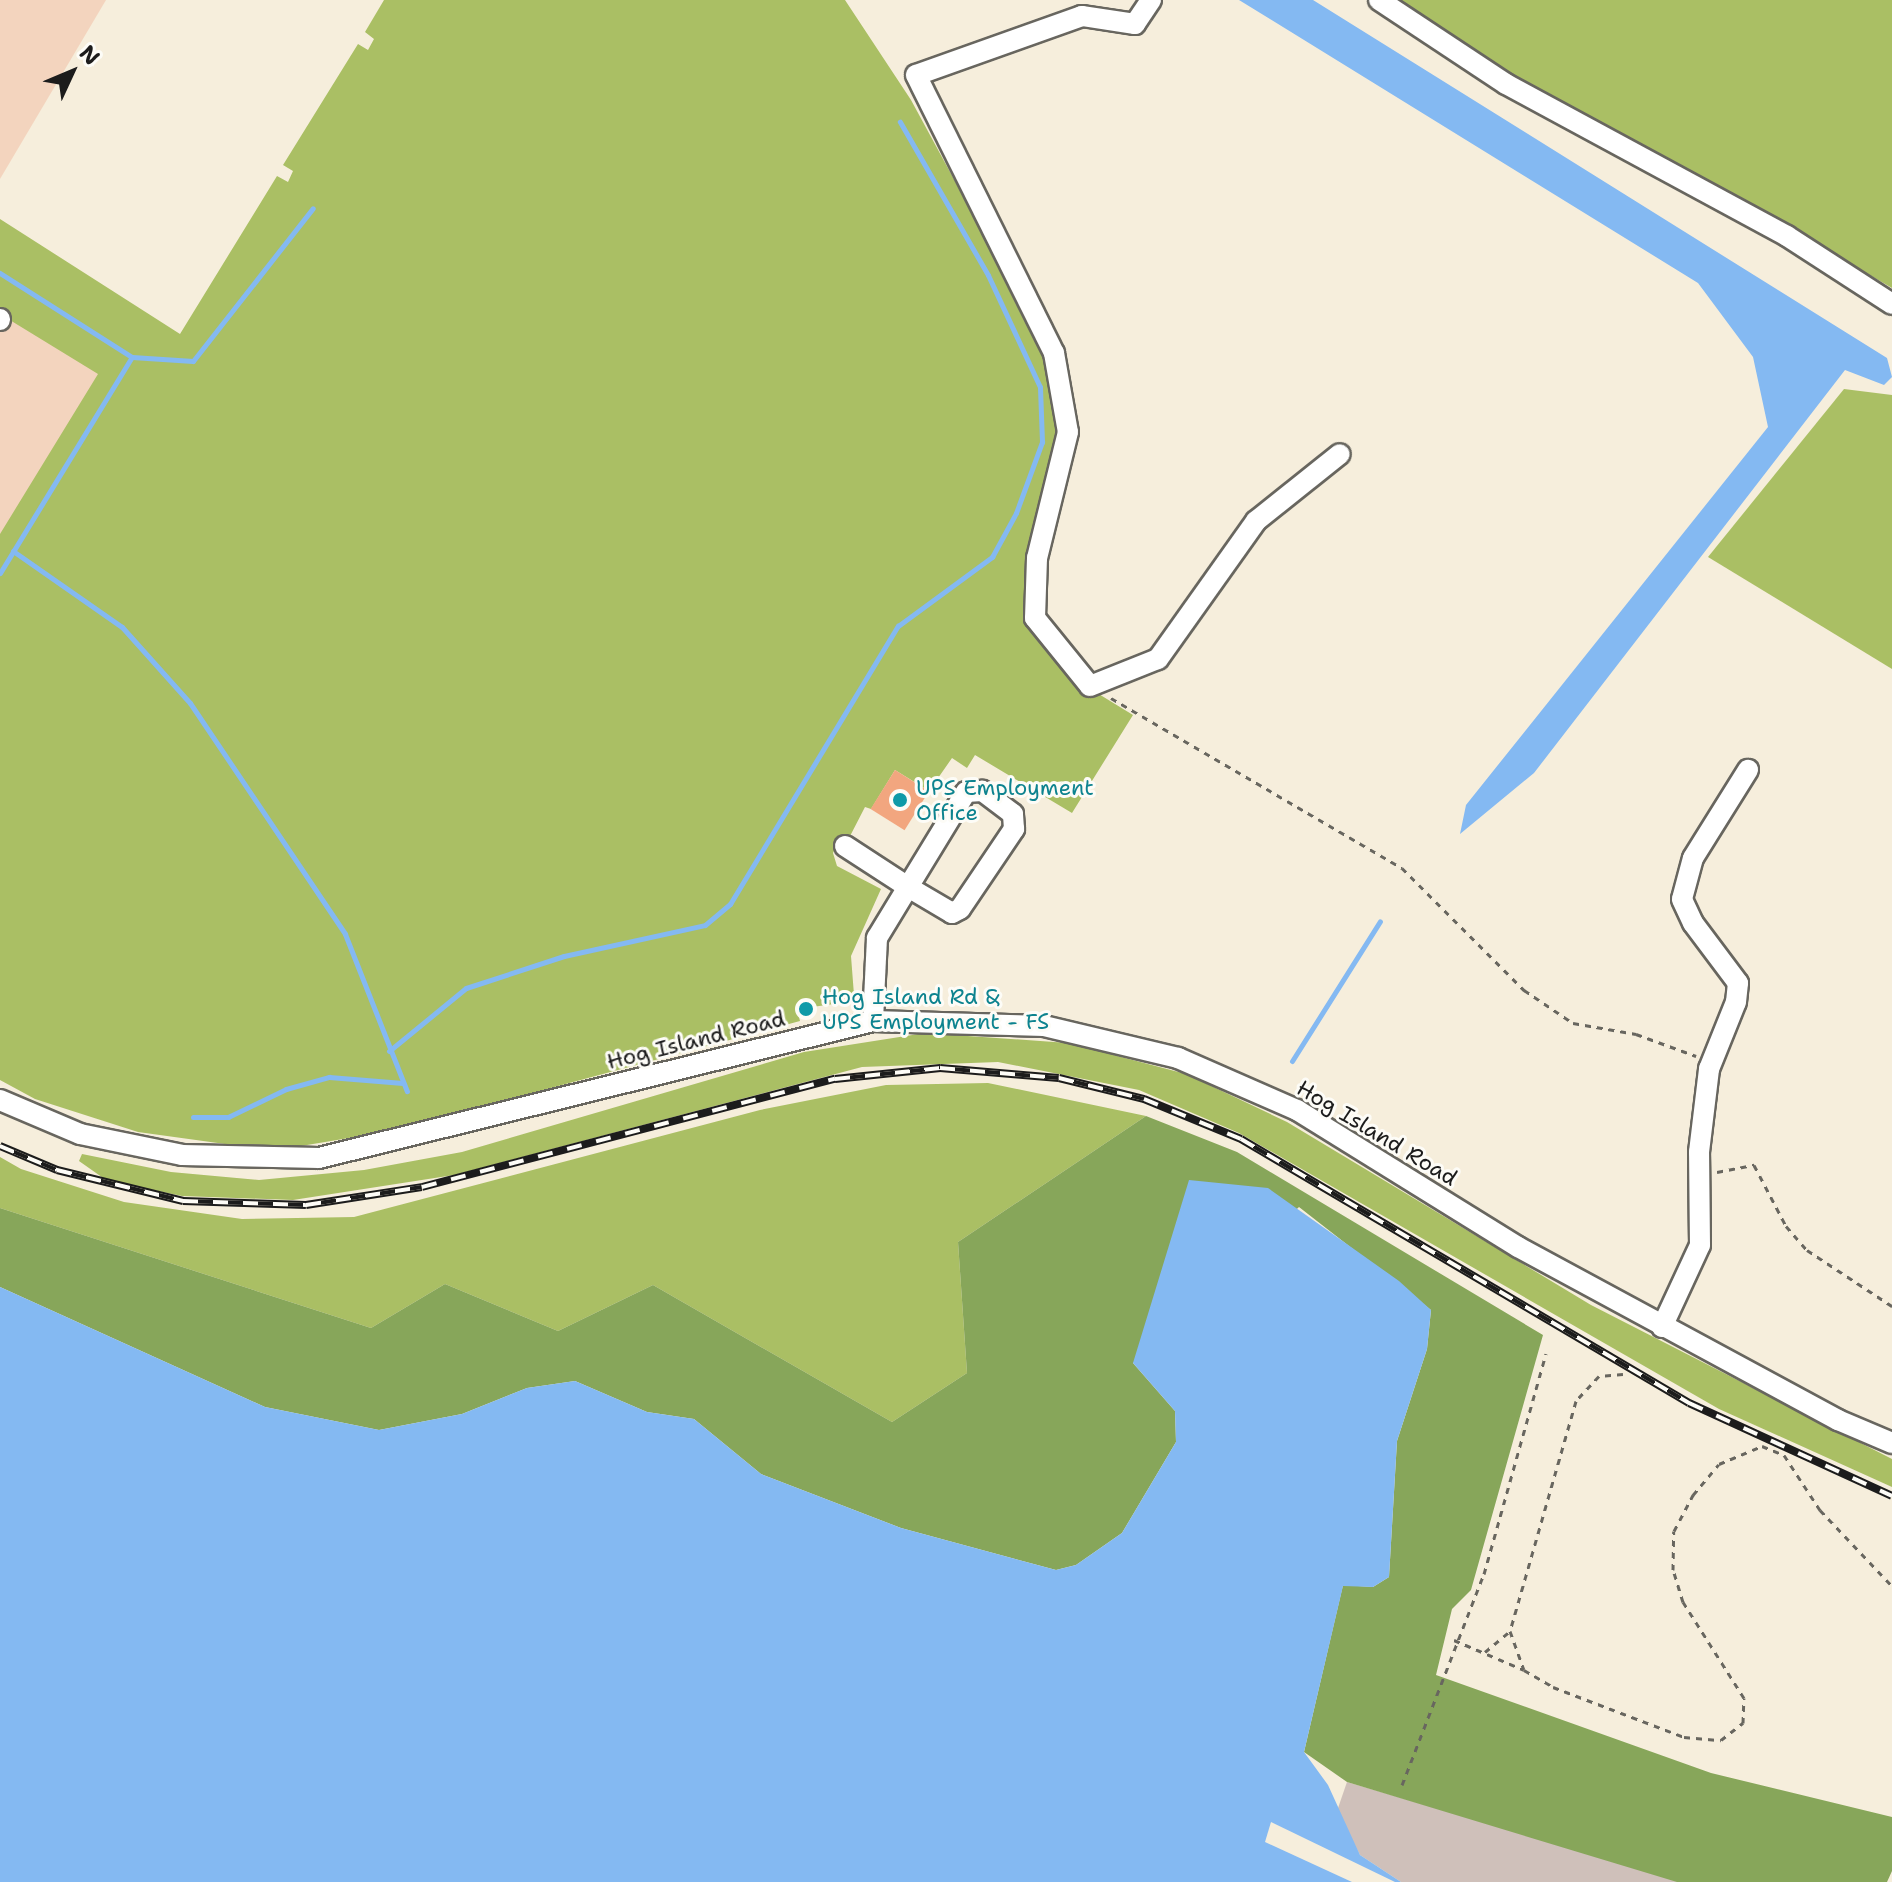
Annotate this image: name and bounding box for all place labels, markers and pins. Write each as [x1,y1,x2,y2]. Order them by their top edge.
place label: UPS Employment Office [916,774,1094,826]
marker: UPS Employment Office [891,791,909,809]
place label: Hog Island Rd & UPS Employment - FS [822,983,1049,1034]
marker: Hog Island Rd & UPS Employment - FS [797,1000,815,1018]

